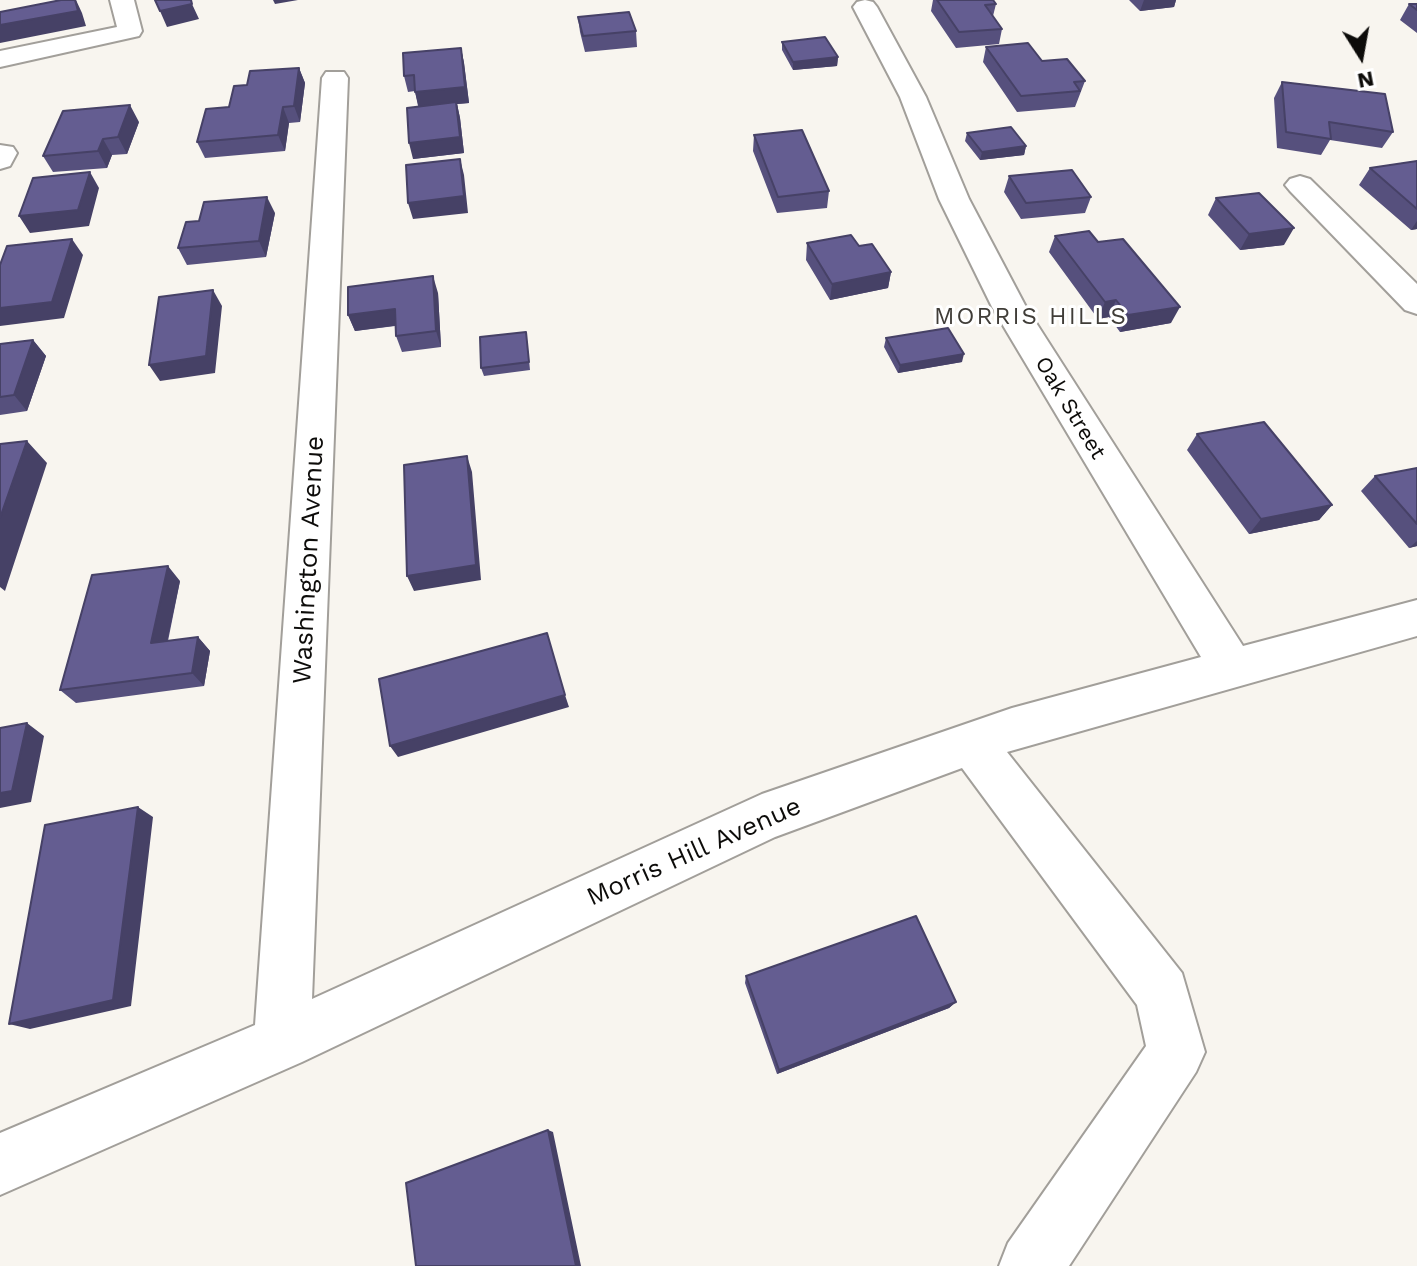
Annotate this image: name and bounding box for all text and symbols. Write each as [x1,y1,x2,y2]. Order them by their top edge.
north arrow [1321,16,1401,96]
text: N [1355,66,1376,94]
district label: MORRIS HILLS [934,303,1128,331]
street label: Oak Street [1029,352,1111,464]
street label: Washington Avenue [287,435,331,685]
street label: Morris Hill Avenue [582,791,806,913]

